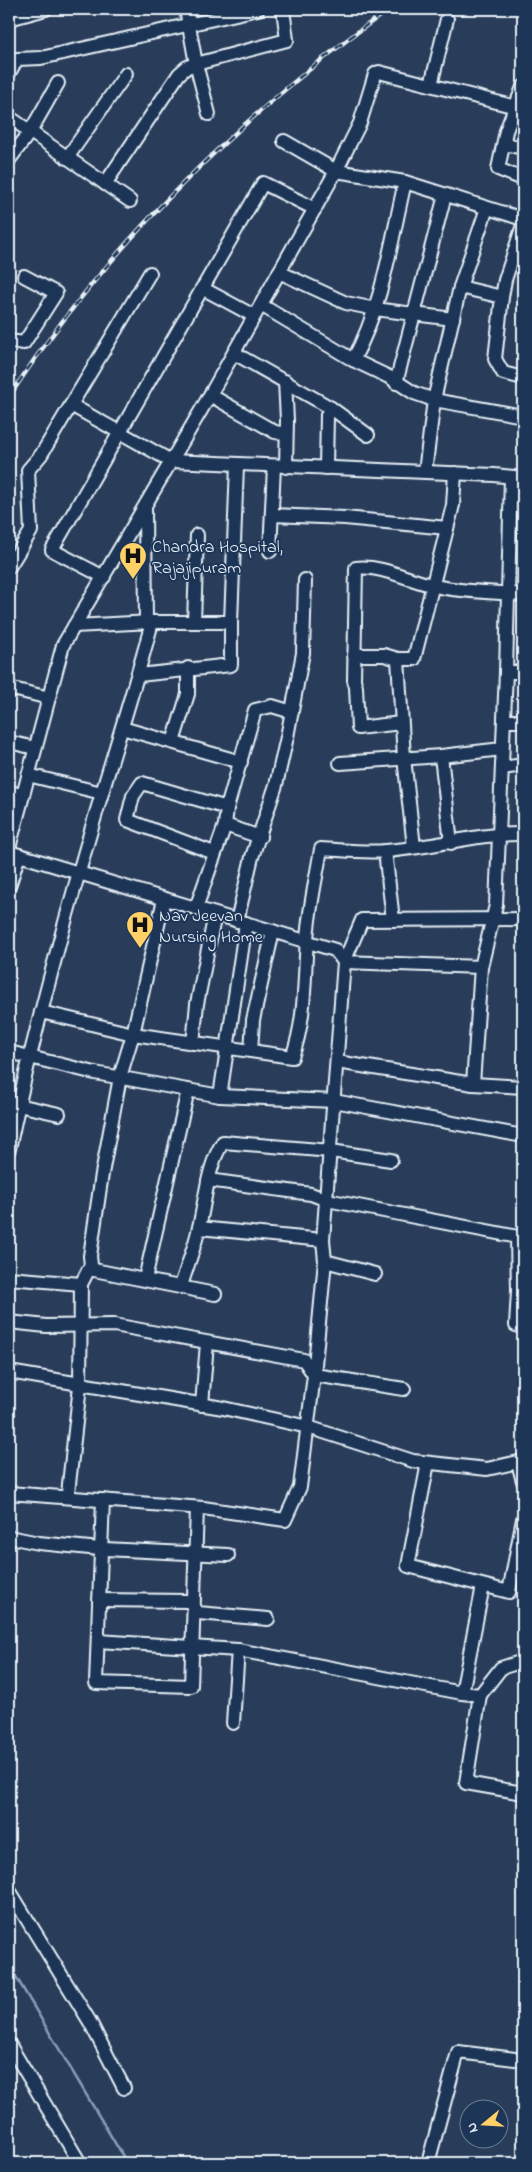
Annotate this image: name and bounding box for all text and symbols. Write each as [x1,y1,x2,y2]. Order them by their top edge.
place label: Chandra Hospital, Rajajipuram [152,535,283,582]
hospital icon: Chandra Hospital, Rajajipuram [118,541,148,580]
place label: Nav Jeevan Nursing Home [159,904,264,952]
hospital icon: Nav Jeevan Nursing Home [125,910,155,949]
north arrow [460,2100,510,2150]
text: N [462,2120,485,2135]

